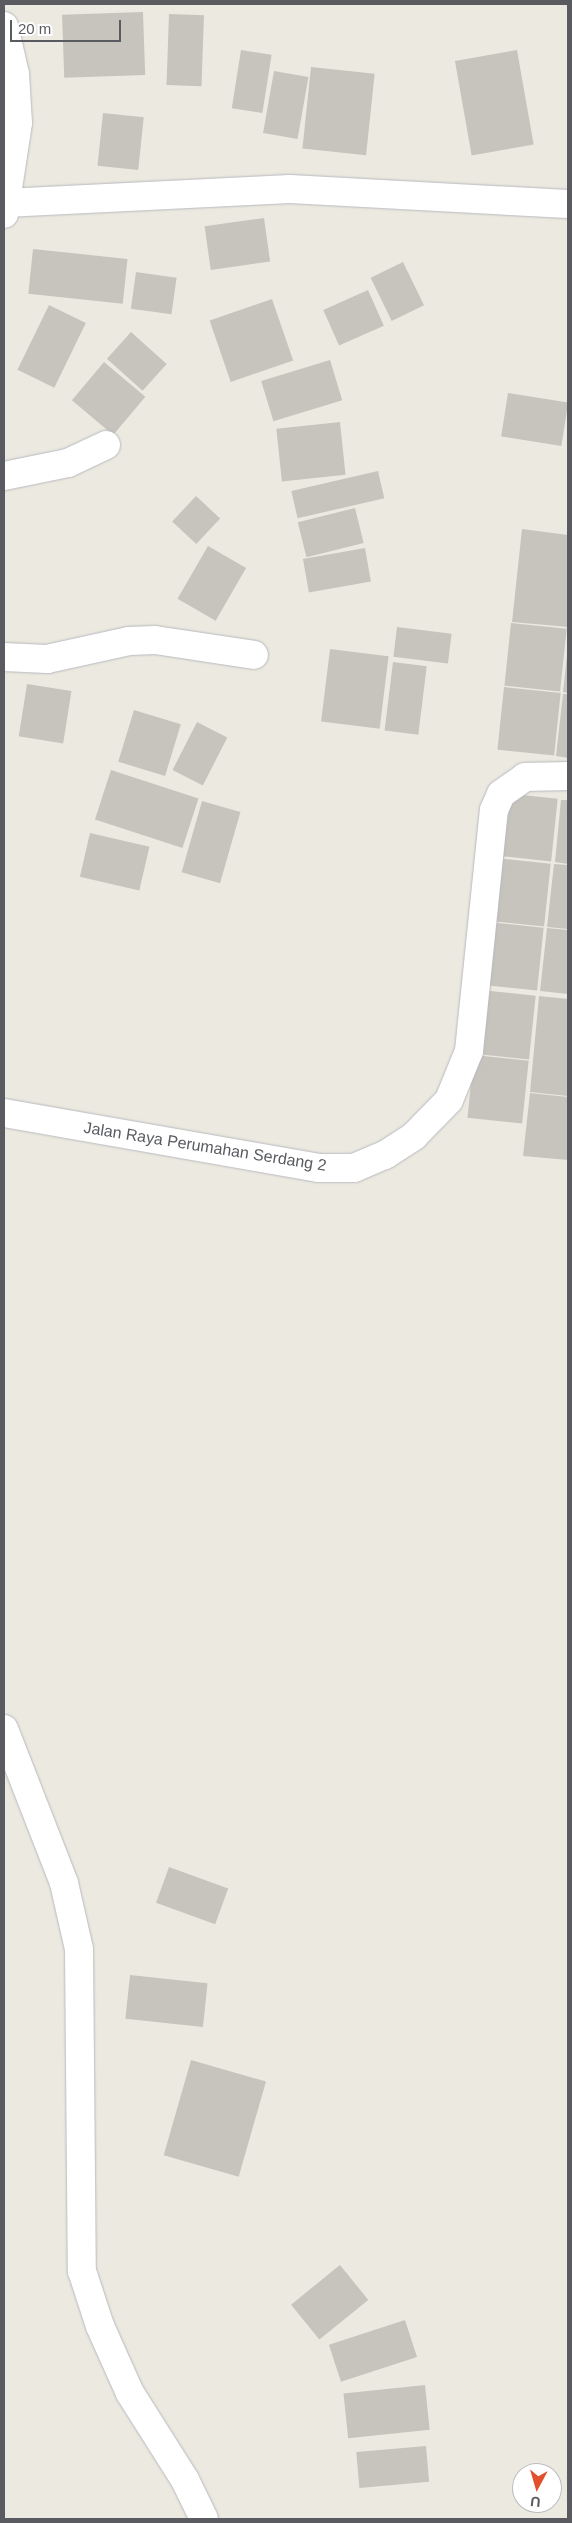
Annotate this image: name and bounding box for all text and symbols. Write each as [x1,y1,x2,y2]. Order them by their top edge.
scale bar [12,10,124,42]
text: 20 m [18,20,51,37]
street label: Jalan Raya Perumahan Serdang 2 [82,1118,328,1176]
north arrow [512,2463,562,2513]
text: U [530,2493,541,2510]

